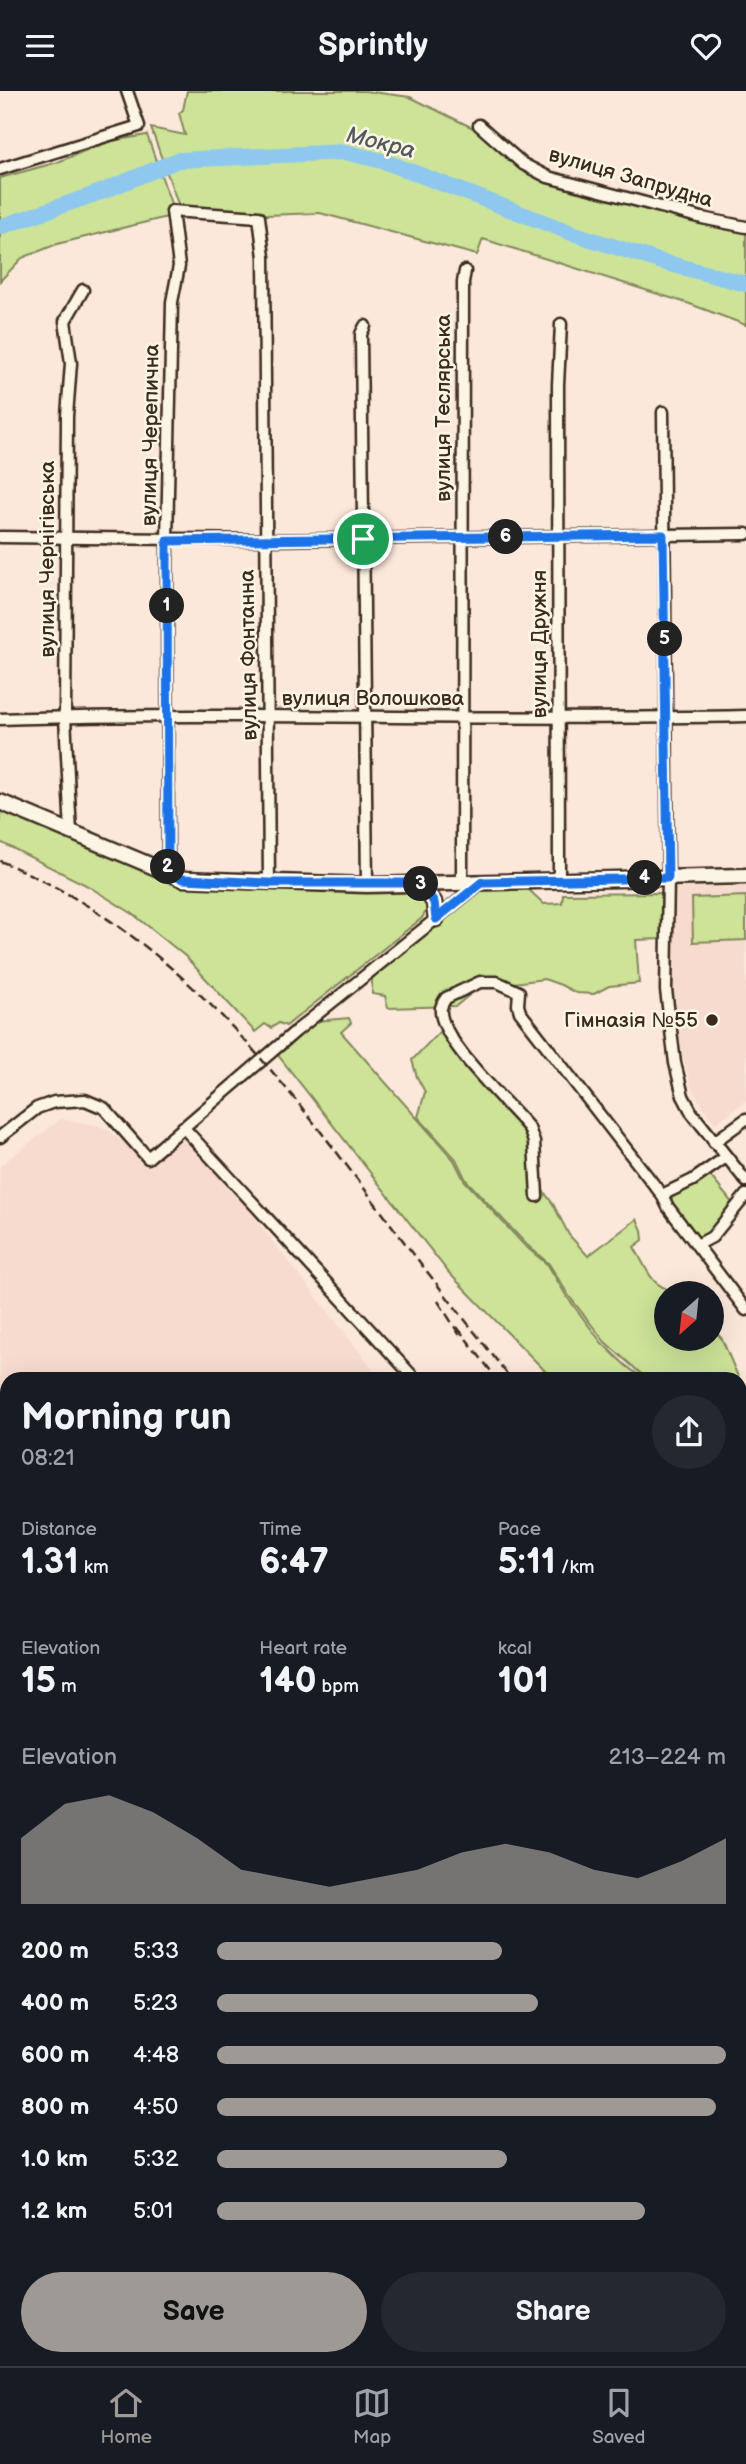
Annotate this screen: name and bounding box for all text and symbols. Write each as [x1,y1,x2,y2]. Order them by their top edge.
text: Sprintly [318,26,428,65]
icon: menu [21,27,59,65]
icon: heart [687,27,725,65]
water label: Мокра [343,121,418,165]
street label: вулиця Запрудна [546,142,716,213]
street label: вулиця Теслярська [431,314,456,502]
street label: вулиця Черепична [136,343,165,526]
street label: вулиця Чернігівська [35,460,60,657]
pin [333,509,393,569]
pin: 6 [489,519,524,555]
icon: arrive [344,520,382,558]
text: 6 [500,525,511,548]
street label: вулиця Фонтанна [234,569,262,741]
street label: вулиця Дружня [527,570,552,718]
pin: 1 [150,589,184,623]
text: 1 [163,594,171,617]
pin: 5 [648,621,682,657]
text: 5 [659,627,670,650]
street label: вулиця Волошкова [282,686,465,711]
pin: 2 [150,849,186,885]
text: 2 [162,855,173,878]
pin: 4 [628,861,662,895]
text: 4 [639,866,650,889]
pin: 3 [404,867,438,901]
text: 3 [415,872,426,895]
place label: Гімназія №55 [564,1008,698,1033]
marker: Гімназія №55 [704,1012,720,1028]
north arrow [654,1281,724,1351]
map controls [654,1281,724,1351]
text: Morning run [21,1395,232,1440]
button: share [652,1395,726,1469]
text: 08:21 [21,1444,75,1472]
text: Distance [21,1518,97,1541]
text: Time [259,1518,301,1541]
text: Pace [498,1518,541,1541]
text: 1.31 [21,1541,79,1584]
text: 6:47 [259,1541,329,1584]
text: 5:11 [498,1541,556,1584]
text: km [79,1556,109,1579]
text: /km [556,1556,594,1579]
text: Elevation [21,1637,100,1660]
text: Heart rate [259,1637,347,1660]
text: kcal [498,1637,532,1660]
text: 15 [21,1660,56,1703]
text: 140 [259,1660,316,1703]
text: 101 [498,1660,549,1703]
text: m [56,1675,77,1698]
text: bpm [316,1675,359,1698]
text: Elevation [21,1743,117,1771]
text: 213–224 m [609,1743,726,1771]
text: 200 m [21,1937,89,1965]
text: 5:33 [133,1937,179,1965]
text: 400 m [21,1989,89,2017]
text: 5:23 [133,1989,178,2017]
text: 600 m [21,2041,89,2069]
text: 4:48 [133,2041,179,2069]
text: 800 m [21,2093,89,2121]
text: 4:50 [133,2093,178,2121]
text: 1.0 km [21,2145,88,2173]
text: 5:32 [133,2145,179,2173]
text: 1.2 km [21,2197,87,2225]
text: 5:01 [133,2197,173,2225]
button: Save [21,2272,367,2352]
button: Share [381,2272,726,2352]
tab: Home [100,2384,152,2449]
tab: Map [353,2384,391,2449]
tab: Saved [592,2384,646,2449]

